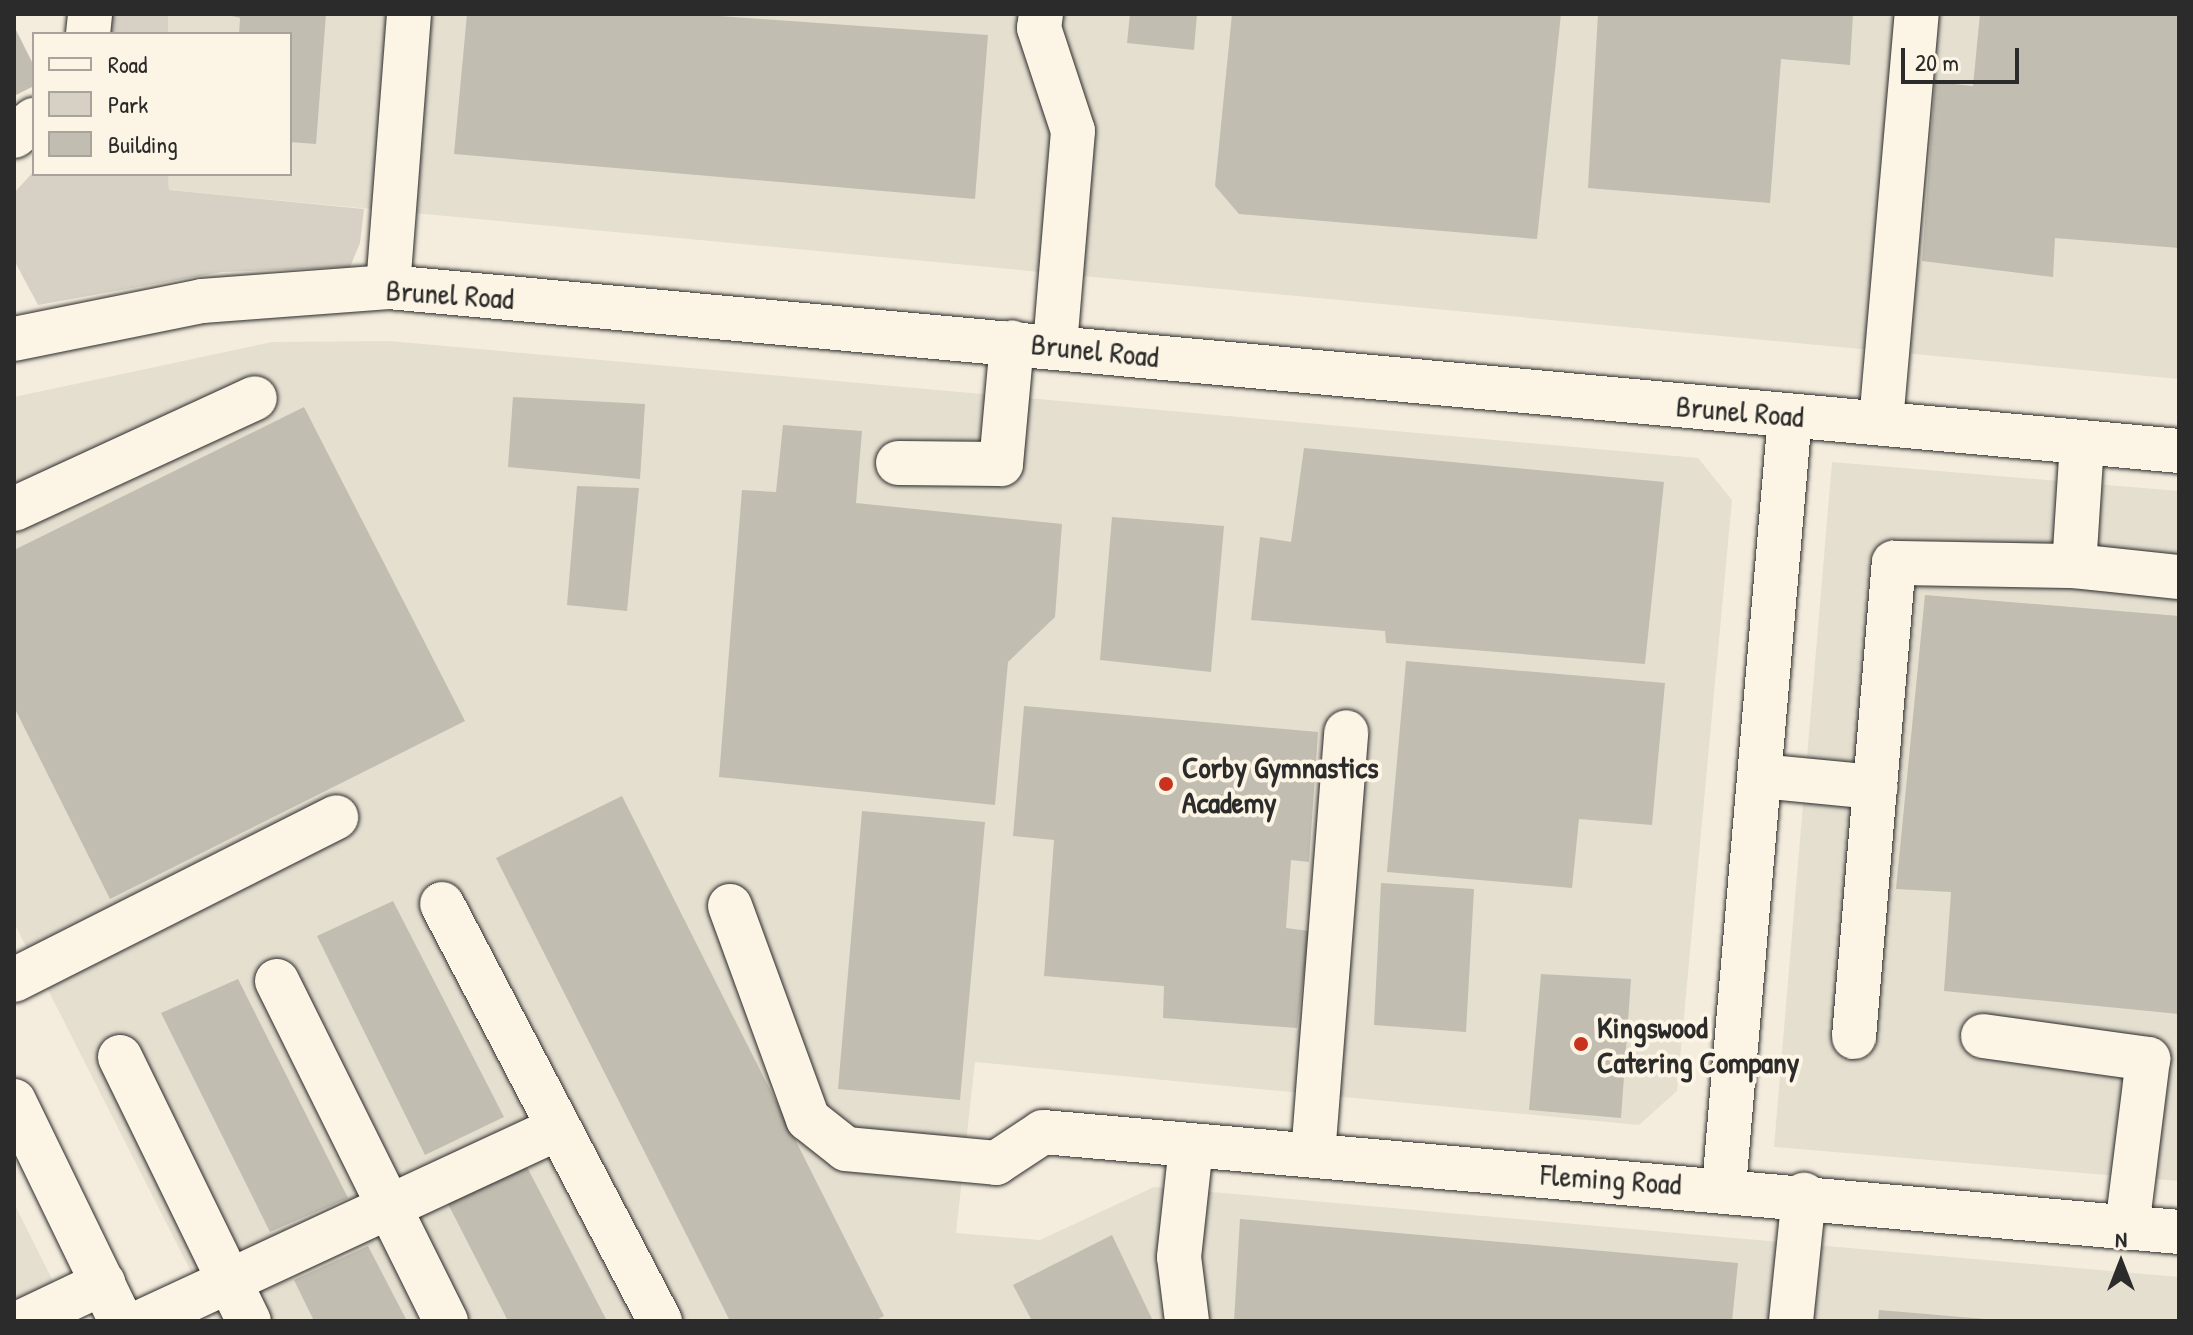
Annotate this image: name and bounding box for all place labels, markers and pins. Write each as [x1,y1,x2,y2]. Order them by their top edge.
place label: Corby Gymnastics Academy [1182,749,1379,820]
marker: Corby Gymnastics Academy [1157,775,1175,793]
place label: Kingswood Catering Company [1597,1009,1799,1080]
marker: Kingswood Catering Company [1572,1035,1590,1053]

